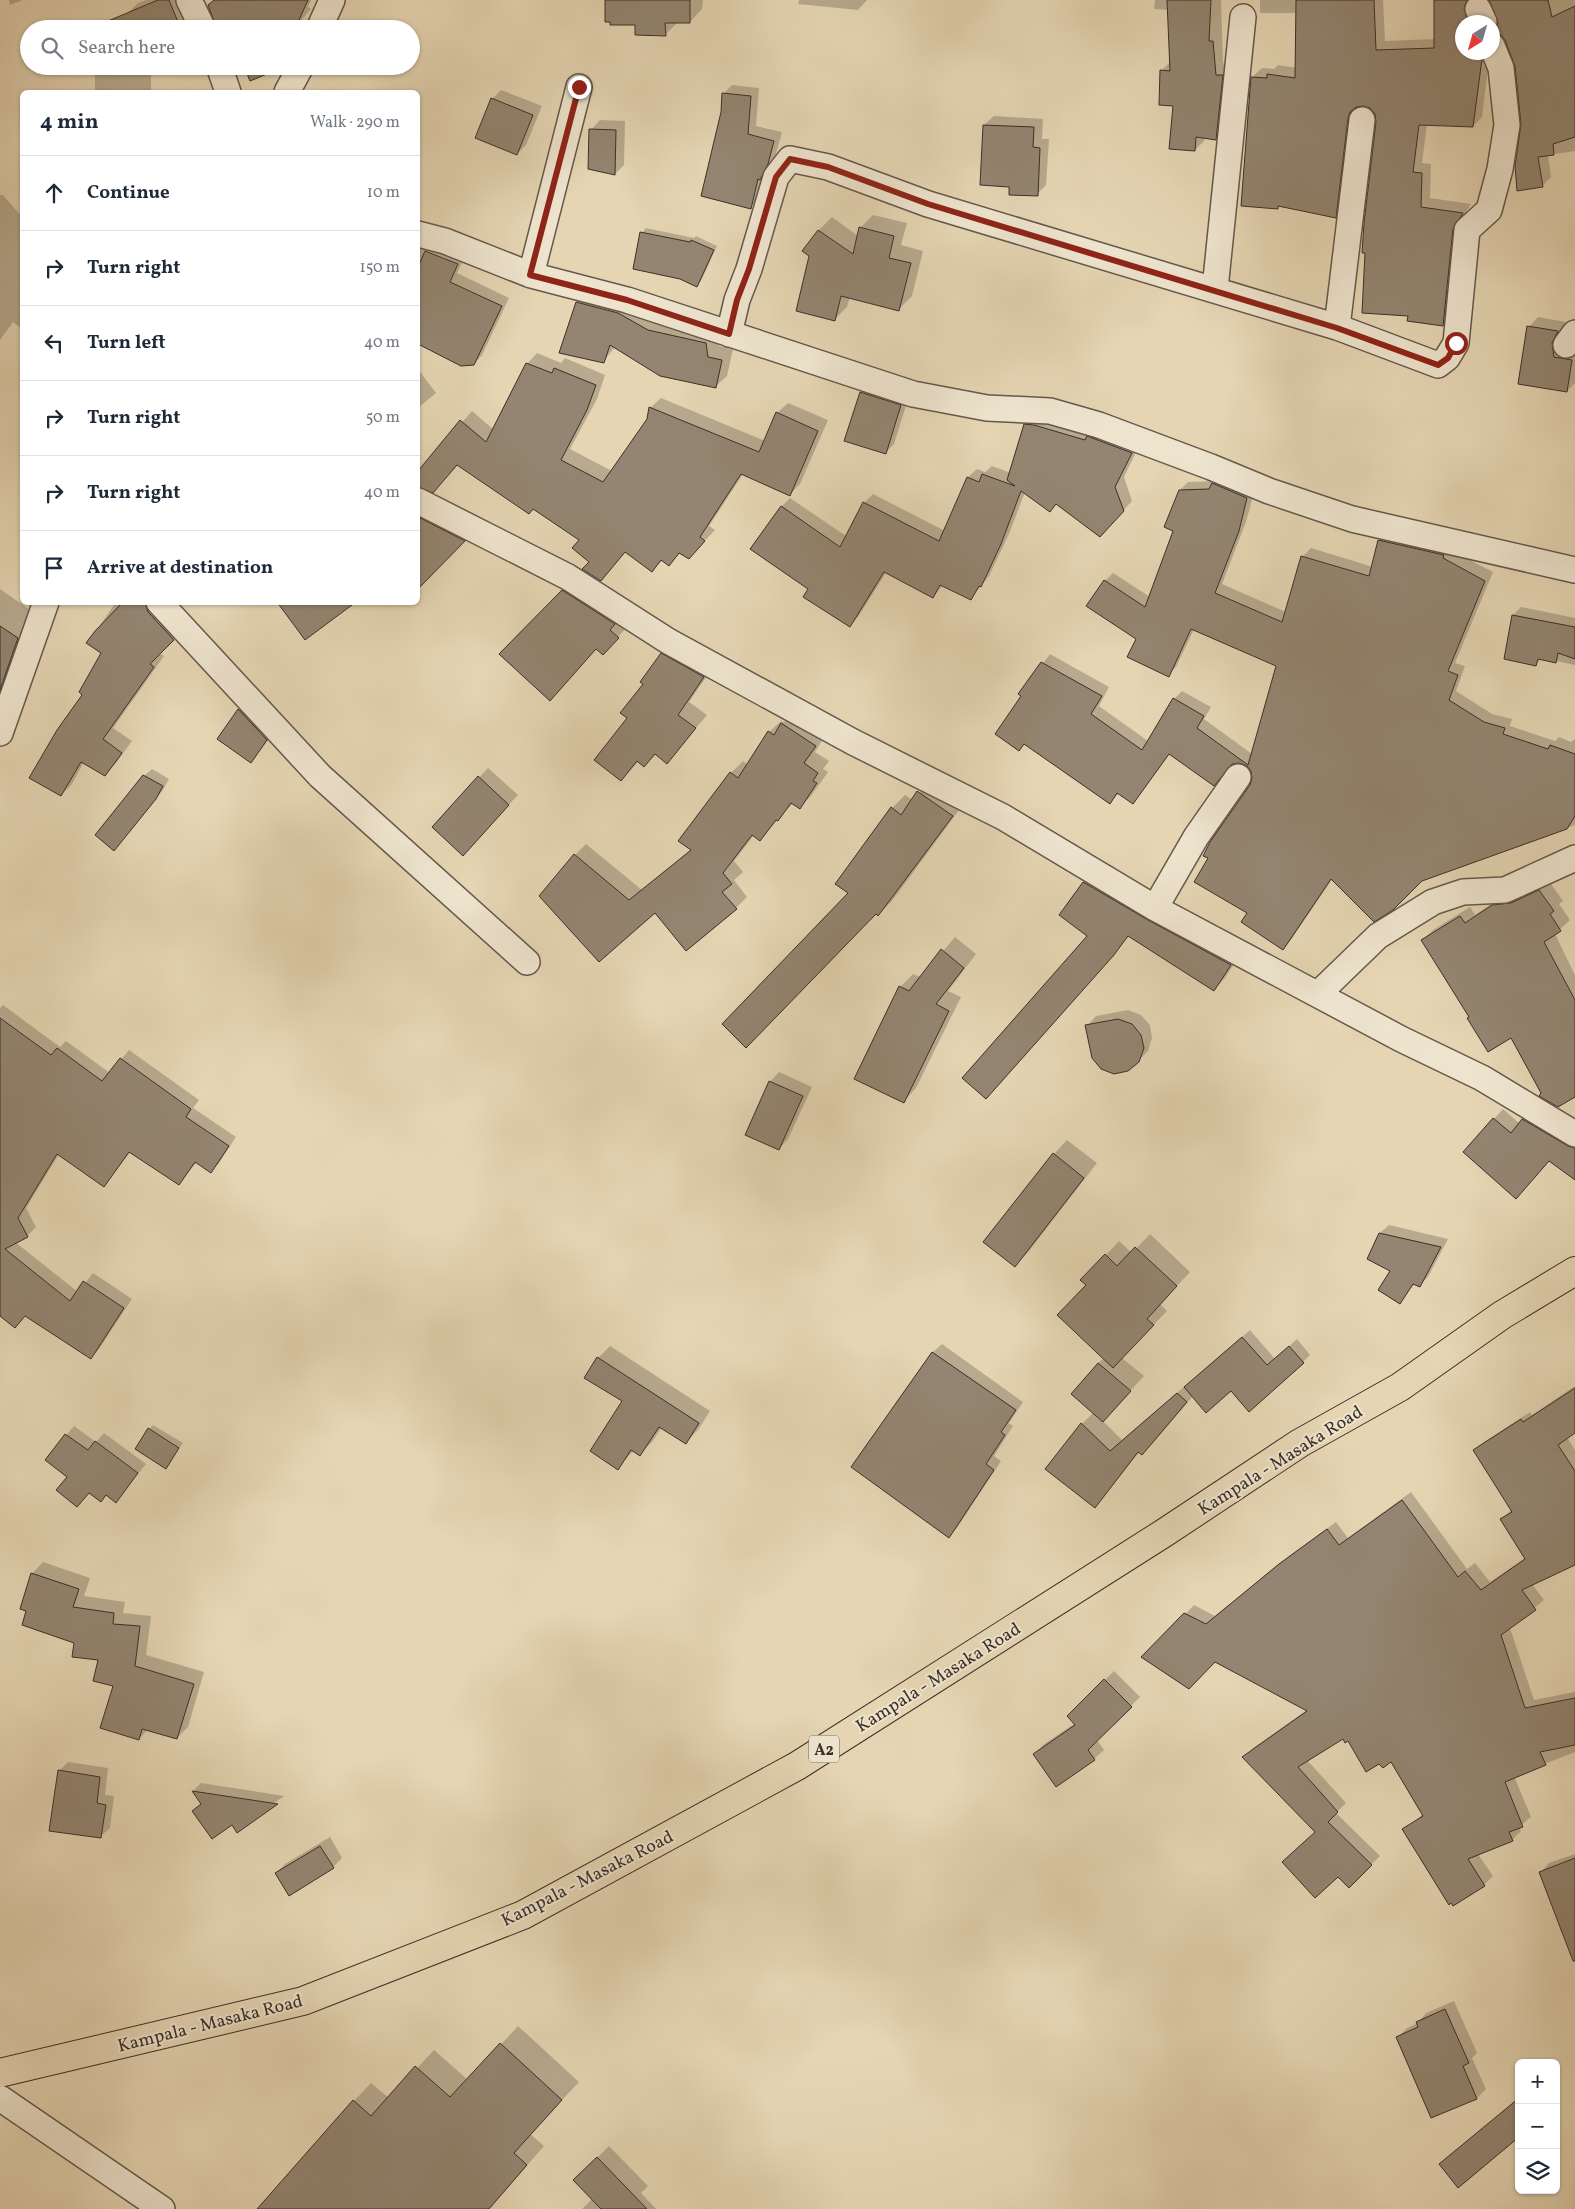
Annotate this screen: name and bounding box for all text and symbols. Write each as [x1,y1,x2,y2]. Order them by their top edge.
north arrow [1455,15,1500,60]
search box [20,20,420,75]
icon: search [38,34,66,62]
text: Search here [78,35,175,61]
route end [568,76,591,99]
text: 4 min [40,108,99,137]
text: Walk · 290 m [310,112,400,134]
icon: ahead [40,179,68,207]
text: Continue [87,180,170,206]
text: 10 m [367,182,400,204]
icon: right [40,254,68,282]
text: Turn right [87,255,180,281]
text: 150 m [359,257,400,279]
icon: left [40,329,68,357]
text: Turn left [87,330,166,356]
text: 40 m [364,332,400,354]
route start [1445,332,1468,355]
icon: right [40,404,68,432]
text: Turn right [87,405,180,431]
text: 50 m [366,407,400,429]
icon: right [40,479,68,507]
text: Turn right [87,480,180,506]
text: 40 m [364,482,400,504]
icon: arrive [40,554,68,582]
text: Arrive at destination [87,555,273,581]
street label: Kampala - Masaka Road [1194,1400,1368,1522]
street label: Kampala - Masaka Road [852,1617,1026,1739]
road number: A2 [809,1736,839,1762]
street label: Kampala - Masaka Road [497,1825,678,1934]
street label: Kampala - Masaka Road [115,1989,306,2060]
map controls [1515,2059,1560,2194]
button: + [1515,2059,1560,2104]
button: − [1515,2104,1560,2149]
button: layers [1515,2149,1560,2194]

